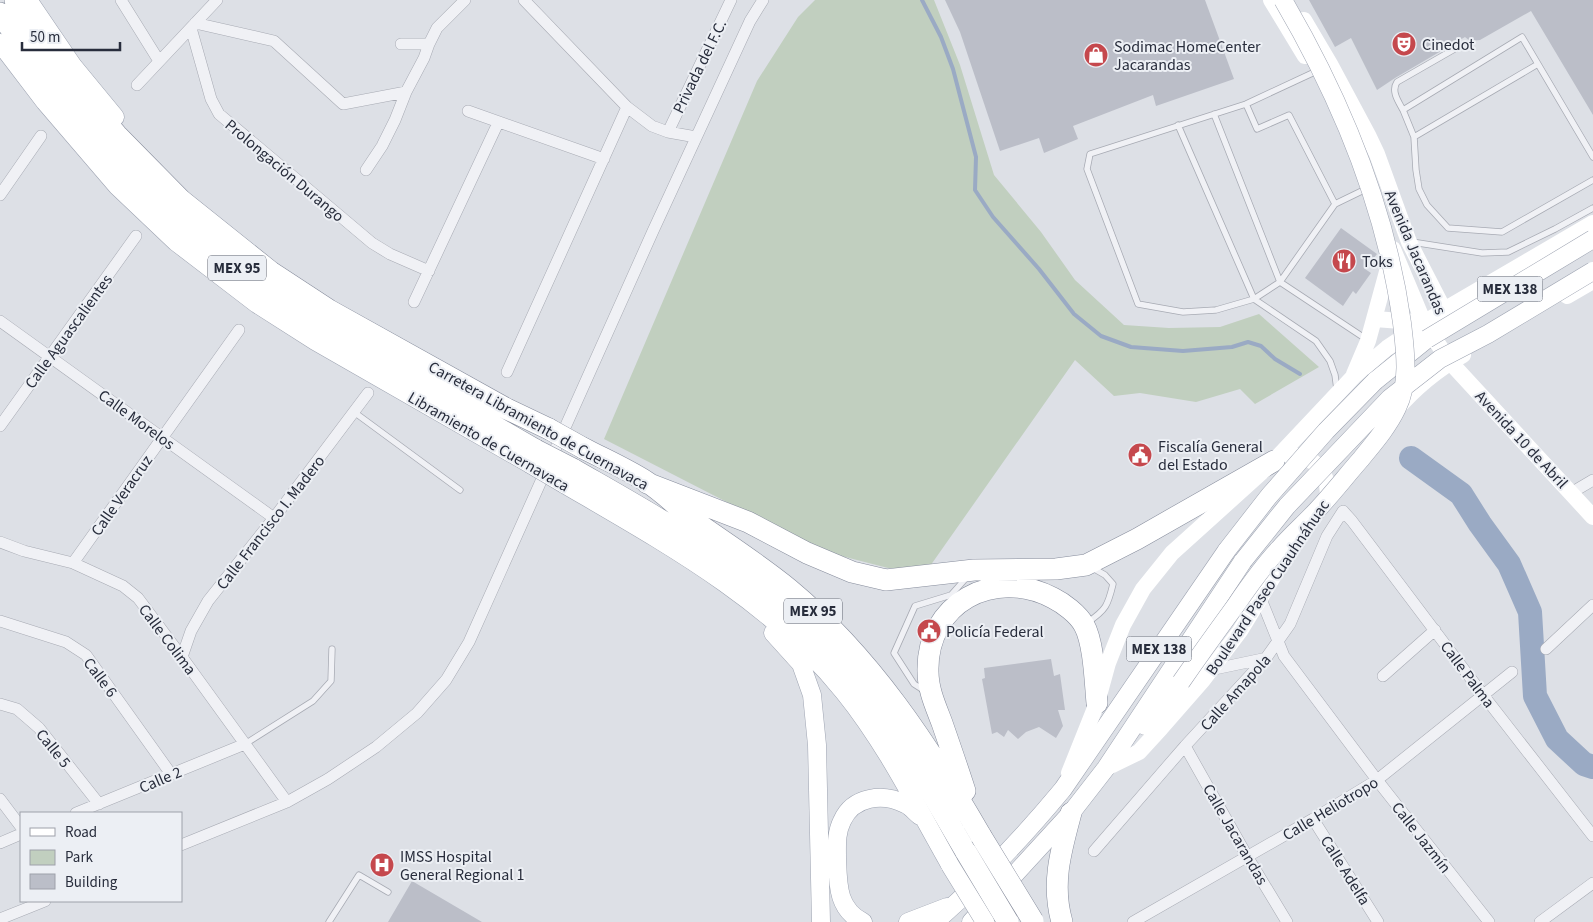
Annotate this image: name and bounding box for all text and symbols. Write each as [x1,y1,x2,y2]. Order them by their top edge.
street label: Privada del F.C. [668,16,732,117]
scale bar [22,20,120,52]
text: 50 m [30,27,60,48]
theatre icon: Cinedot [1391,31,1417,57]
place label: Cinedot [1422,34,1475,56]
place label: Sodimac HomeCenter Jacarandas [1114,36,1261,76]
shop icon: Sodimac HomeCenter Jacarandas [1083,42,1109,68]
street label: Prolongación Durango [220,114,349,227]
street label: Avenida Jacarandas [1379,187,1451,318]
restaurant icon: Toks [1331,248,1357,274]
place label: Toks [1362,251,1393,273]
road number: MEX 95 [208,256,266,280]
street label: Calle Aguascalientes [20,270,118,393]
road number: MEX 138 [1478,276,1542,302]
street label: Carretera Libramiento de Cuernavaca [426,356,652,494]
street label: Calle Morelos [94,385,179,455]
street label: Avenida 10 de Abril [1470,386,1573,494]
street label: Libramiento de Cuernavaca [405,387,573,495]
place label: Fiscalía General del Estado [1158,436,1263,476]
public building icon: Fiscalía General del Estado [1127,442,1153,468]
street label: Calle Veracruz [86,451,158,540]
street label: Calle Francisco I. Madero [211,451,330,594]
street label: Boulevard Paseo Cuauhnáhuac [1201,495,1335,680]
road number: MEX 95 [784,598,842,624]
street label: Calle Colima [133,600,201,680]
public building icon: Policía Federal [916,618,942,644]
place label: Policía Federal [946,621,1044,643]
road number: MEX 138 [1126,636,1192,662]
street label: Calle Palma [1435,637,1500,713]
street label: Calle Amapola [1195,650,1276,736]
street label: Calle 6 [78,653,122,702]
street label: Calle 5 [31,724,76,773]
street label: Calle 2 [136,761,185,799]
street label: Calle Heliotropo [1278,772,1383,846]
street label: Calle Jacarandas [1197,780,1273,889]
street label: Calle Jazmín [1386,797,1456,878]
legend [20,812,182,902]
text: Road [65,822,97,843]
street label: Calle Adelfa [1315,831,1375,910]
place label: IMSS Hospital General Regional 1 [400,846,525,886]
text: Park [65,847,94,868]
hospital icon: IMSS Hospital General Regional 1 [369,852,395,878]
text: Building [65,872,118,893]

